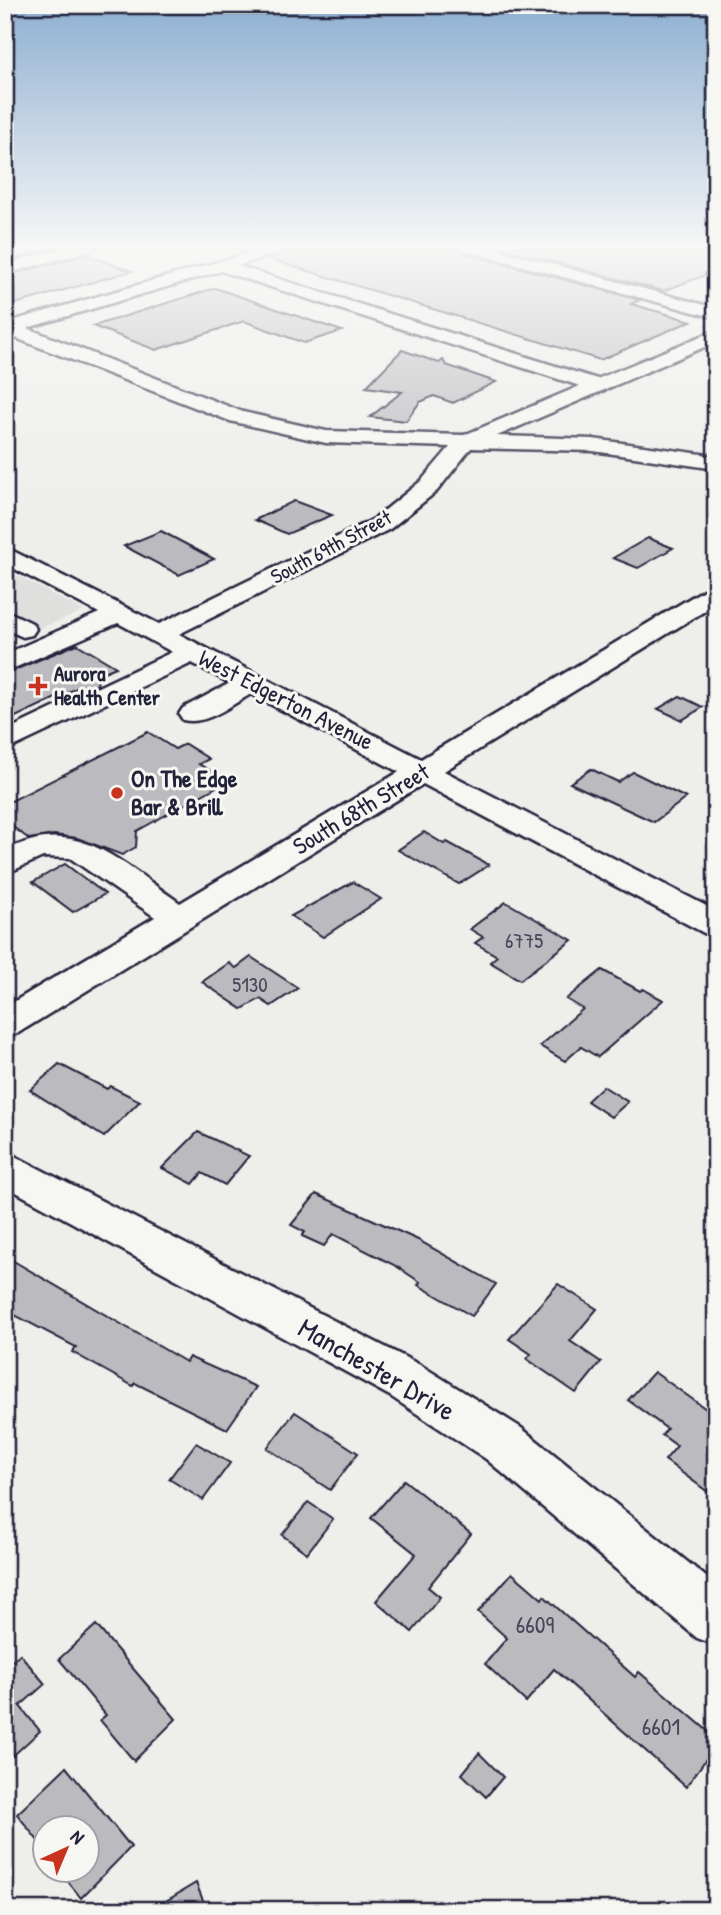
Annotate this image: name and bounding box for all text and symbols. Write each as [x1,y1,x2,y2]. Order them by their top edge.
street label: South 69th Street [265,502,397,591]
street label: West Edgerton Avenue [194,641,380,757]
place label: Aurora Health Center [54,659,161,712]
marker: Aurora Health Center [28,676,48,696]
street label: South 68th Street [286,754,435,861]
place label: On The Edge Bar & Brill [131,762,238,822]
marker: On The Edge Bar & Brill [109,785,125,801]
house number: 6775 [505,926,543,955]
house number: 5130 [232,970,268,999]
street label: Manchester Drive [291,1309,463,1429]
house number: 6609 [516,1608,555,1640]
house number: 6601 [642,1710,680,1742]
north arrow [32,1814,102,1884]
text: N [65,1824,90,1850]

